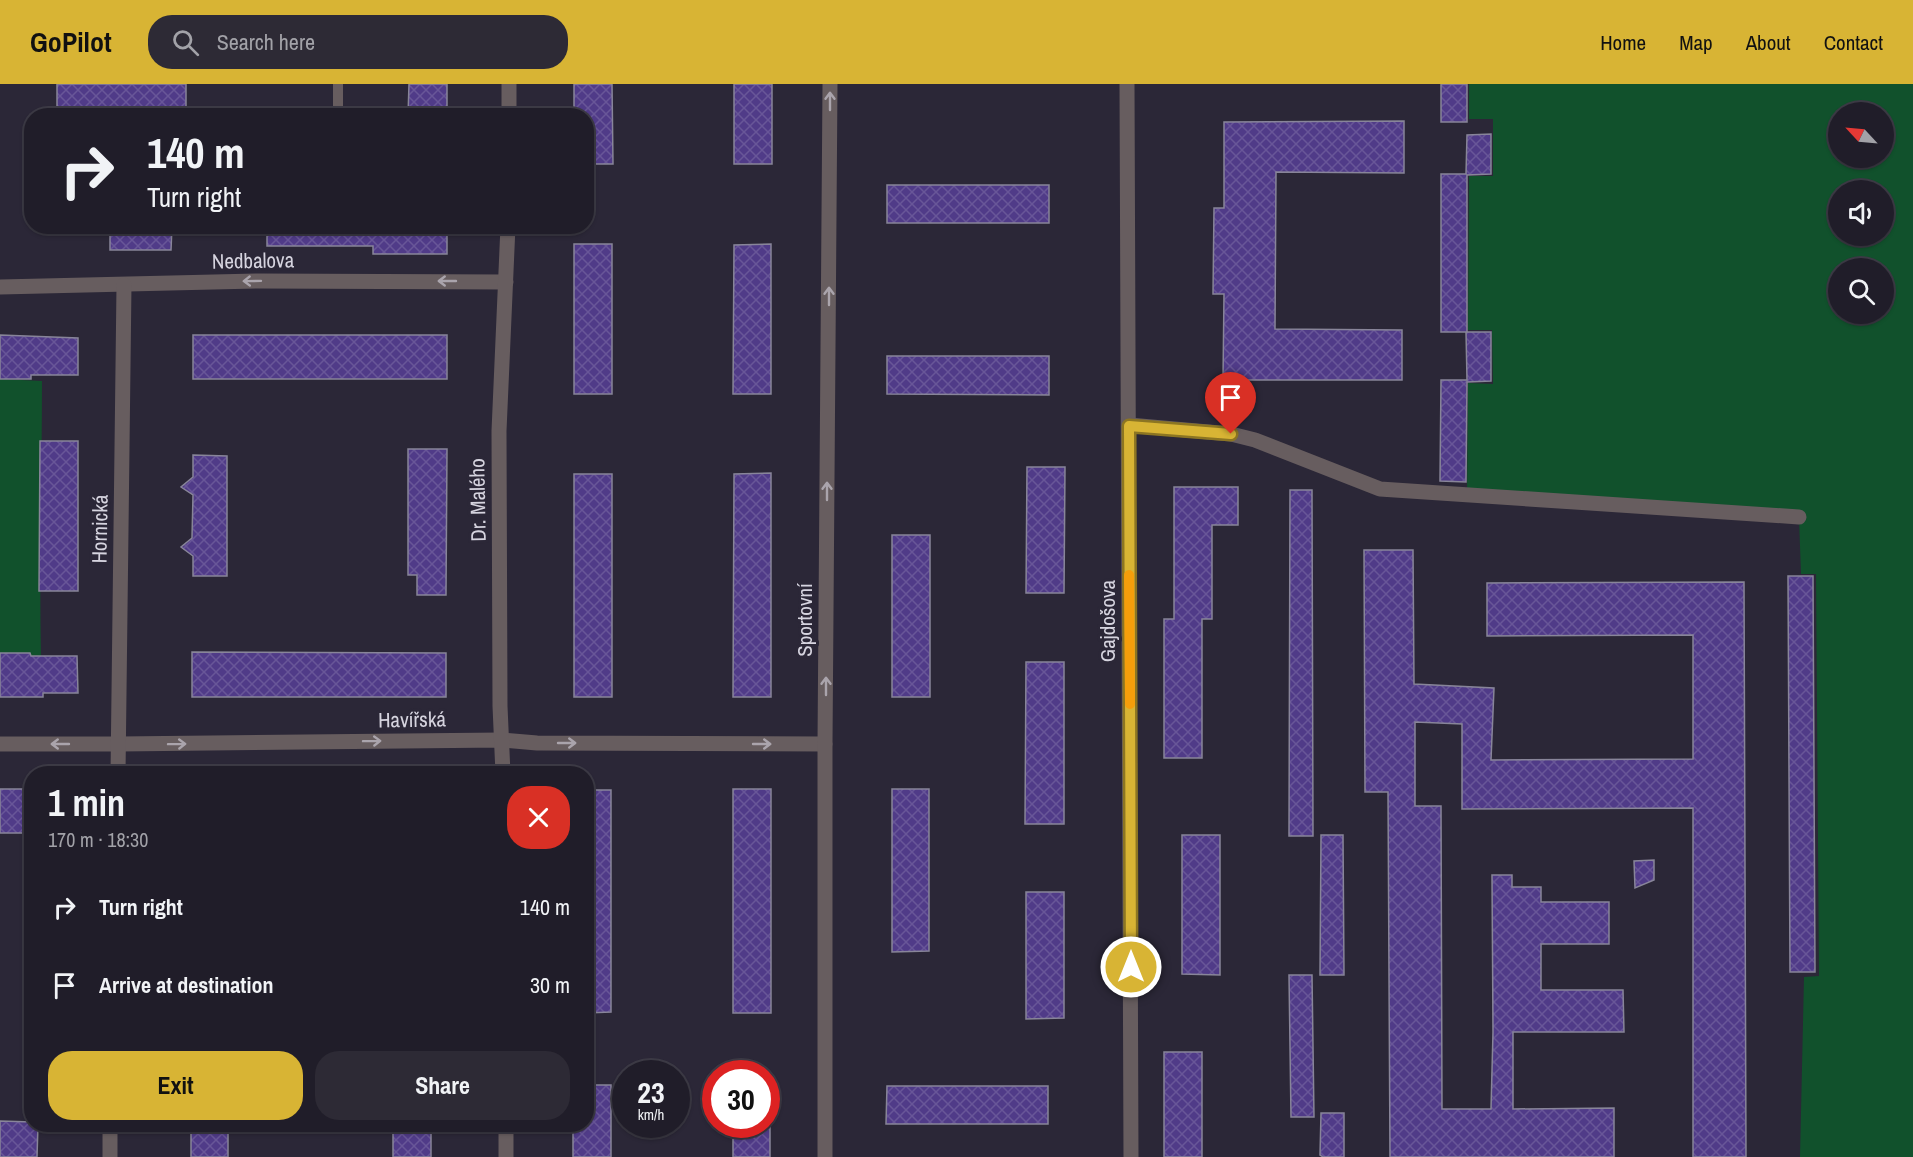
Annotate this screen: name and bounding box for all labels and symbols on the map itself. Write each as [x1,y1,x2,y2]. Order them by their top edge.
one-way arrow [824,91,836,111]
north arrow [1828,102,1894,168]
street label: Nedbalova [212,245,295,276]
one-way arrow [438,275,458,287]
one-way arrow [243,276,263,287]
one-way arrow [823,286,835,306]
pin [1205,372,1256,434]
street label: Dr. Malého [462,458,493,542]
one-way arrow [821,481,833,501]
street label: Hornická [84,494,115,564]
street label: Gajdošova [1093,579,1122,662]
street label: Sportovní [790,583,819,657]
one-way arrow [820,676,832,696]
street label: Havířská [378,704,447,735]
one-way arrow [362,735,382,747]
one-way arrow [556,737,576,749]
one-way arrow [51,738,71,750]
one-way arrow [167,738,187,749]
one-way arrow [751,738,771,750]
position arrow [1099,935,1163,999]
speed limit sign: 30 [702,1060,780,1138]

